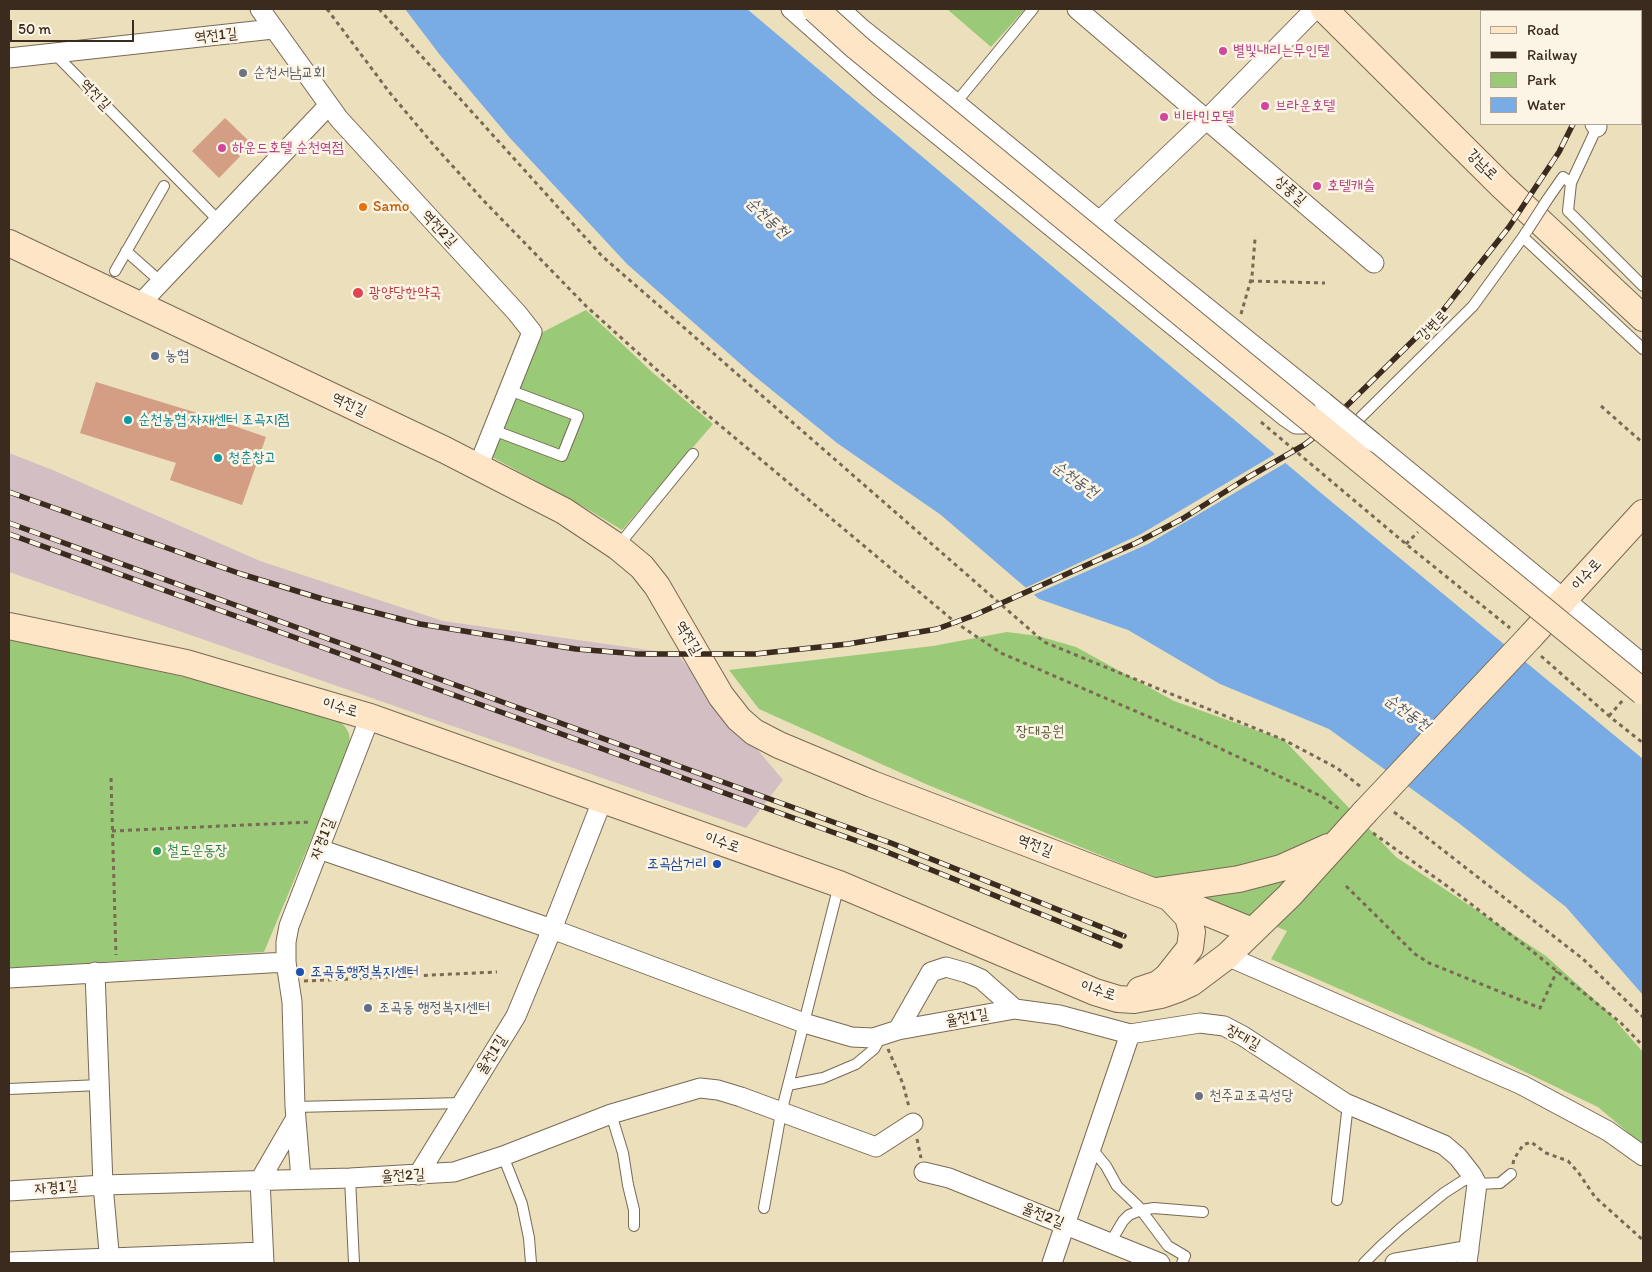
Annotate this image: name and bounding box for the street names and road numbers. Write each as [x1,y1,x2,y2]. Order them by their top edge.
street label: 역전1길 [194,25,238,47]
street label: 역전길 [76,76,114,114]
street label: 강남로 [1463,146,1501,184]
street label: 상풍길 [1270,172,1310,210]
street label: 역전2길 [417,207,461,251]
street label: 강변로 [1414,307,1452,345]
street label: 역전길 [329,389,369,421]
street label: 이수로 [1568,556,1606,594]
street label: 역전길 [671,618,705,658]
street label: 이수로 [320,694,360,722]
street label: 자경1길 [307,816,339,862]
street label: 이수로 [702,829,742,857]
street label: 역전길 [1015,831,1055,861]
street label: 이수로 [1078,977,1118,1005]
street label: 율전1길 [944,1005,990,1031]
street label: 장대길 [1223,1021,1263,1055]
street label: 율전1길 [473,1032,511,1078]
street label: 율전2길 [381,1166,425,1186]
street label: 자경1길 [34,1178,78,1198]
street label: 율전2길 [1019,1199,1067,1233]

